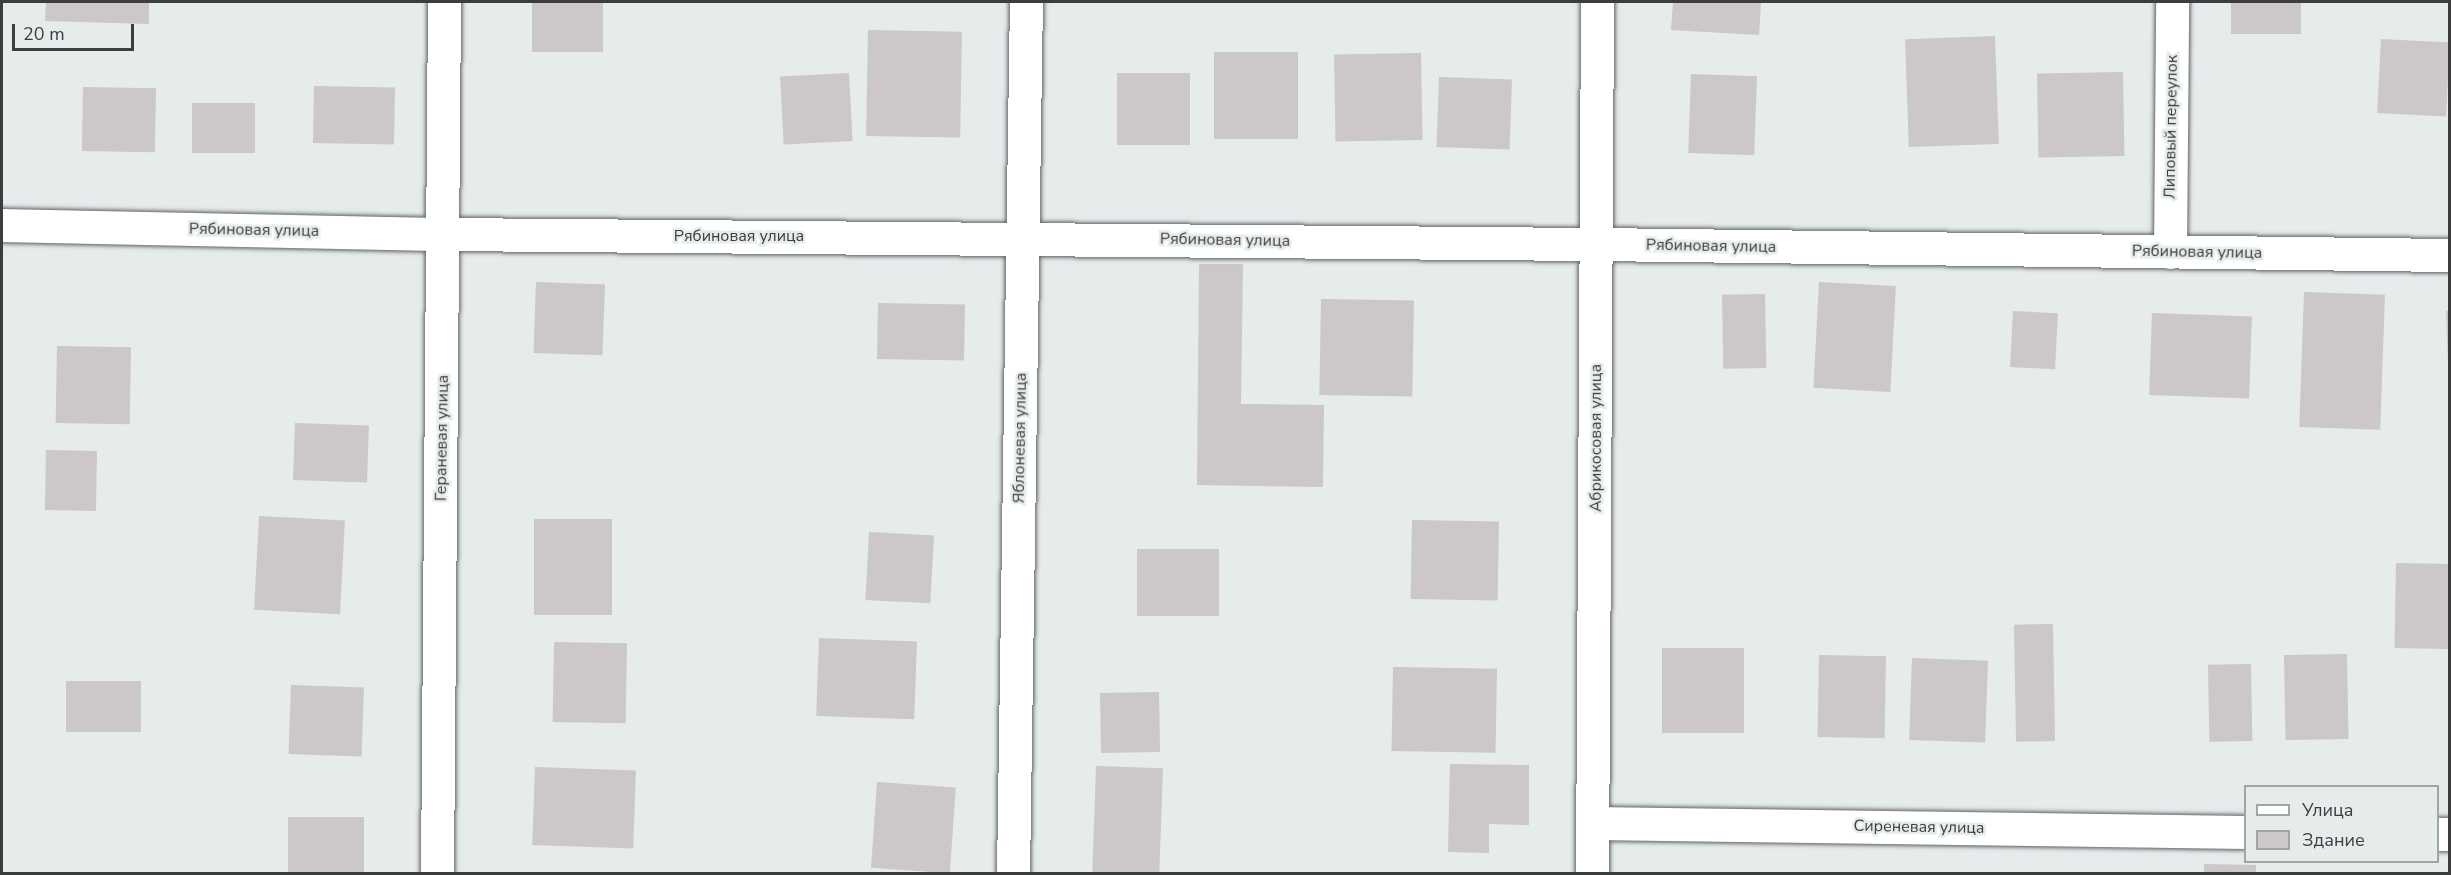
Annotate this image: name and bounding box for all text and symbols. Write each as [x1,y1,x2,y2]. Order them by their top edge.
scale bar [15,12,136,50]
text: 20 m [23,22,65,46]
street label: Липовый переулок [2160,55,2182,199]
street label: Рябиновая улица [189,219,319,241]
street label: Рябиновая улица [674,226,804,246]
street label: Рябиновая улица [1160,229,1290,251]
street label: Рябиновая улица [1646,235,1776,257]
street label: Рябиновая улица [2132,241,2262,263]
street label: Абрикосовая улица [1586,364,1606,512]
street label: Яблоневая улица [1009,373,1031,503]
street label: Гераневая улица [431,375,453,501]
legend [2244,785,2439,863]
text: Улица [2302,798,2353,822]
street label: Сиреневая улица [1853,816,1985,838]
text: Здание [2302,828,2365,852]

